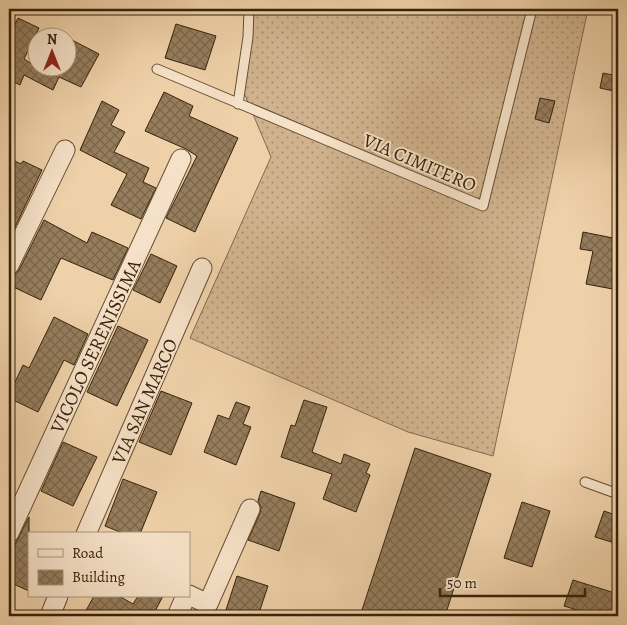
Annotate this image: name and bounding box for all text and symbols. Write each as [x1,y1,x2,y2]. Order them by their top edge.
north arrow [28,28,78,78]
text: N [47,30,57,49]
street label: VIA CIMITERO [358,127,480,198]
street label: VICOLO SERENISSIMA [44,255,148,438]
street label: VIA SAN MARCO [105,334,184,469]
legend [28,532,190,598]
text: Road [72,543,104,563]
scale bar [440,565,584,597]
text: Building [72,567,125,587]
text: 50 m [447,573,477,593]

